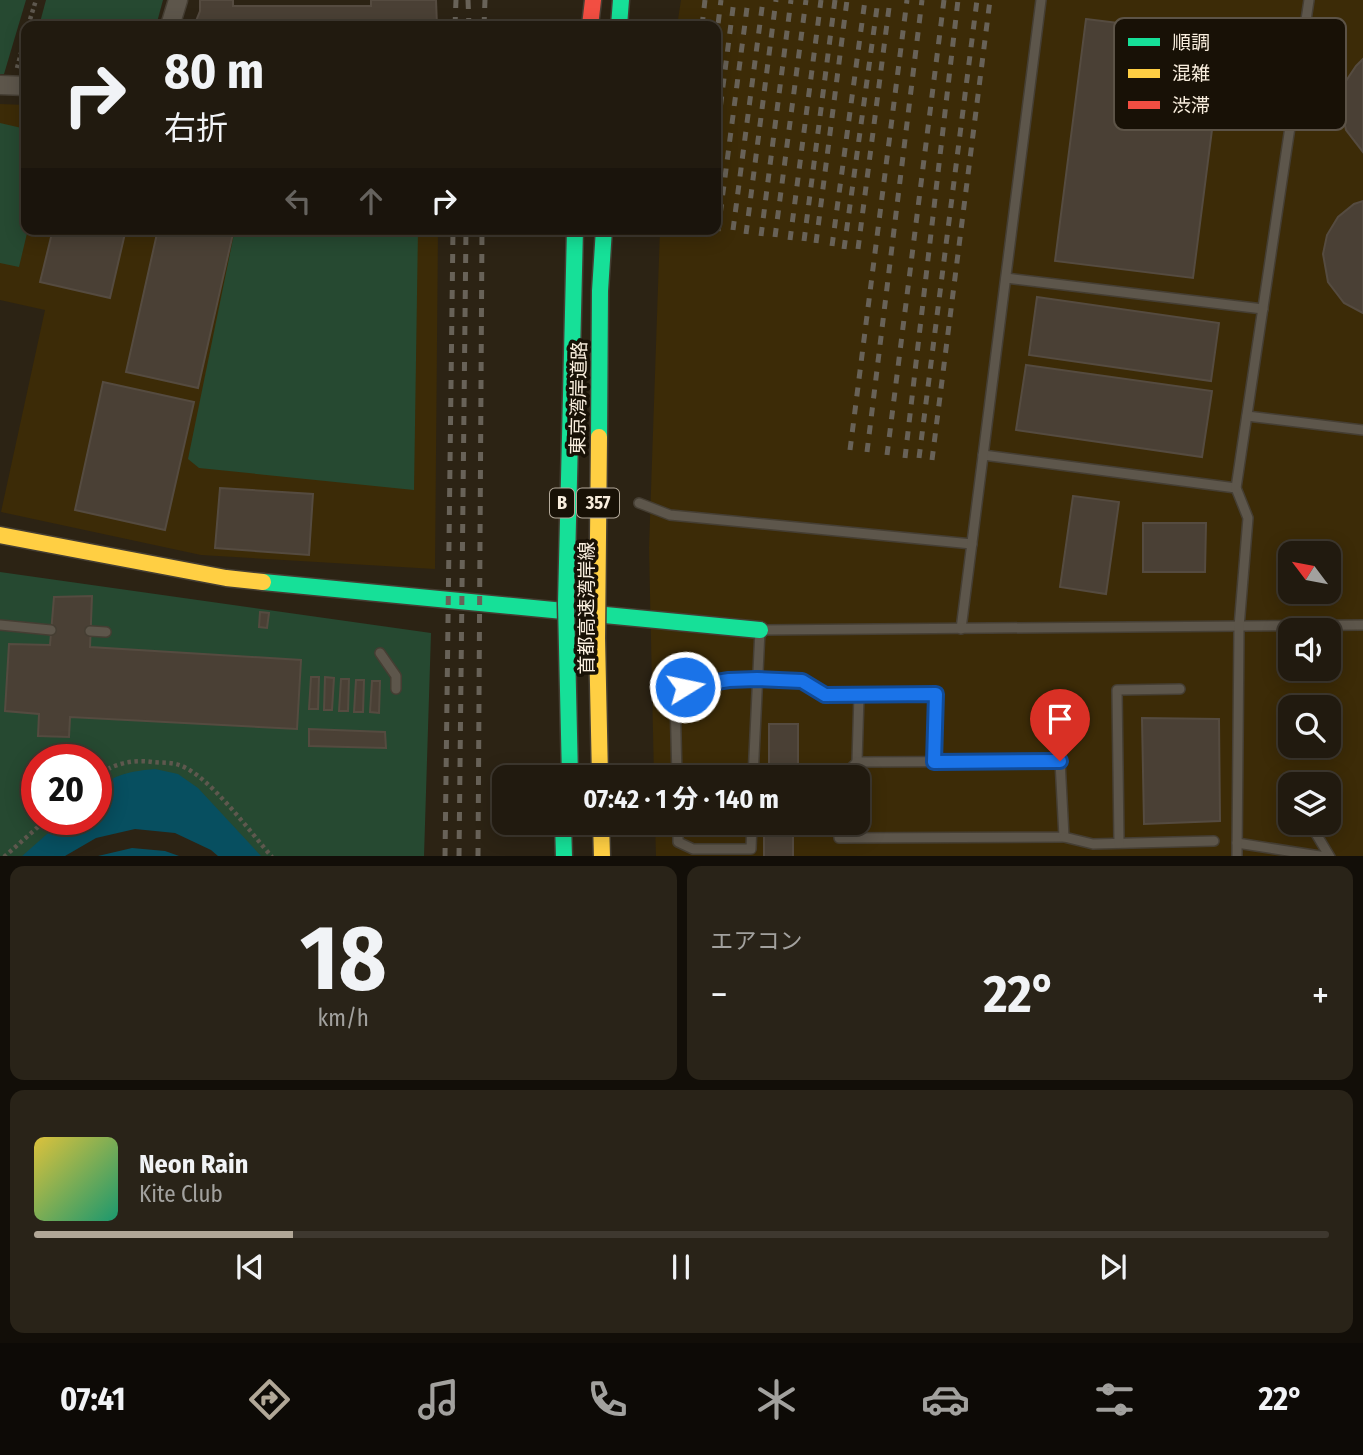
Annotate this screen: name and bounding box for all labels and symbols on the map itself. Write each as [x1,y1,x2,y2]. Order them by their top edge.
legend [1114,18,1346,130]
text: 順調 [1172,31,1210,54]
text: 混雑 [1172,62,1210,85]
text: 渋滞 [1172,94,1210,117]
street label: 東京湾岸道路 [566,341,591,455]
road number: B [550,489,574,518]
road number: 357 [577,489,619,518]
street label: 首都高速湾岸線 [575,541,598,675]
north arrow [1278,541,1340,604]
position arrow [648,650,722,724]
pin [1030,689,1090,761]
speed limit sign: 20 [21,744,112,835]

